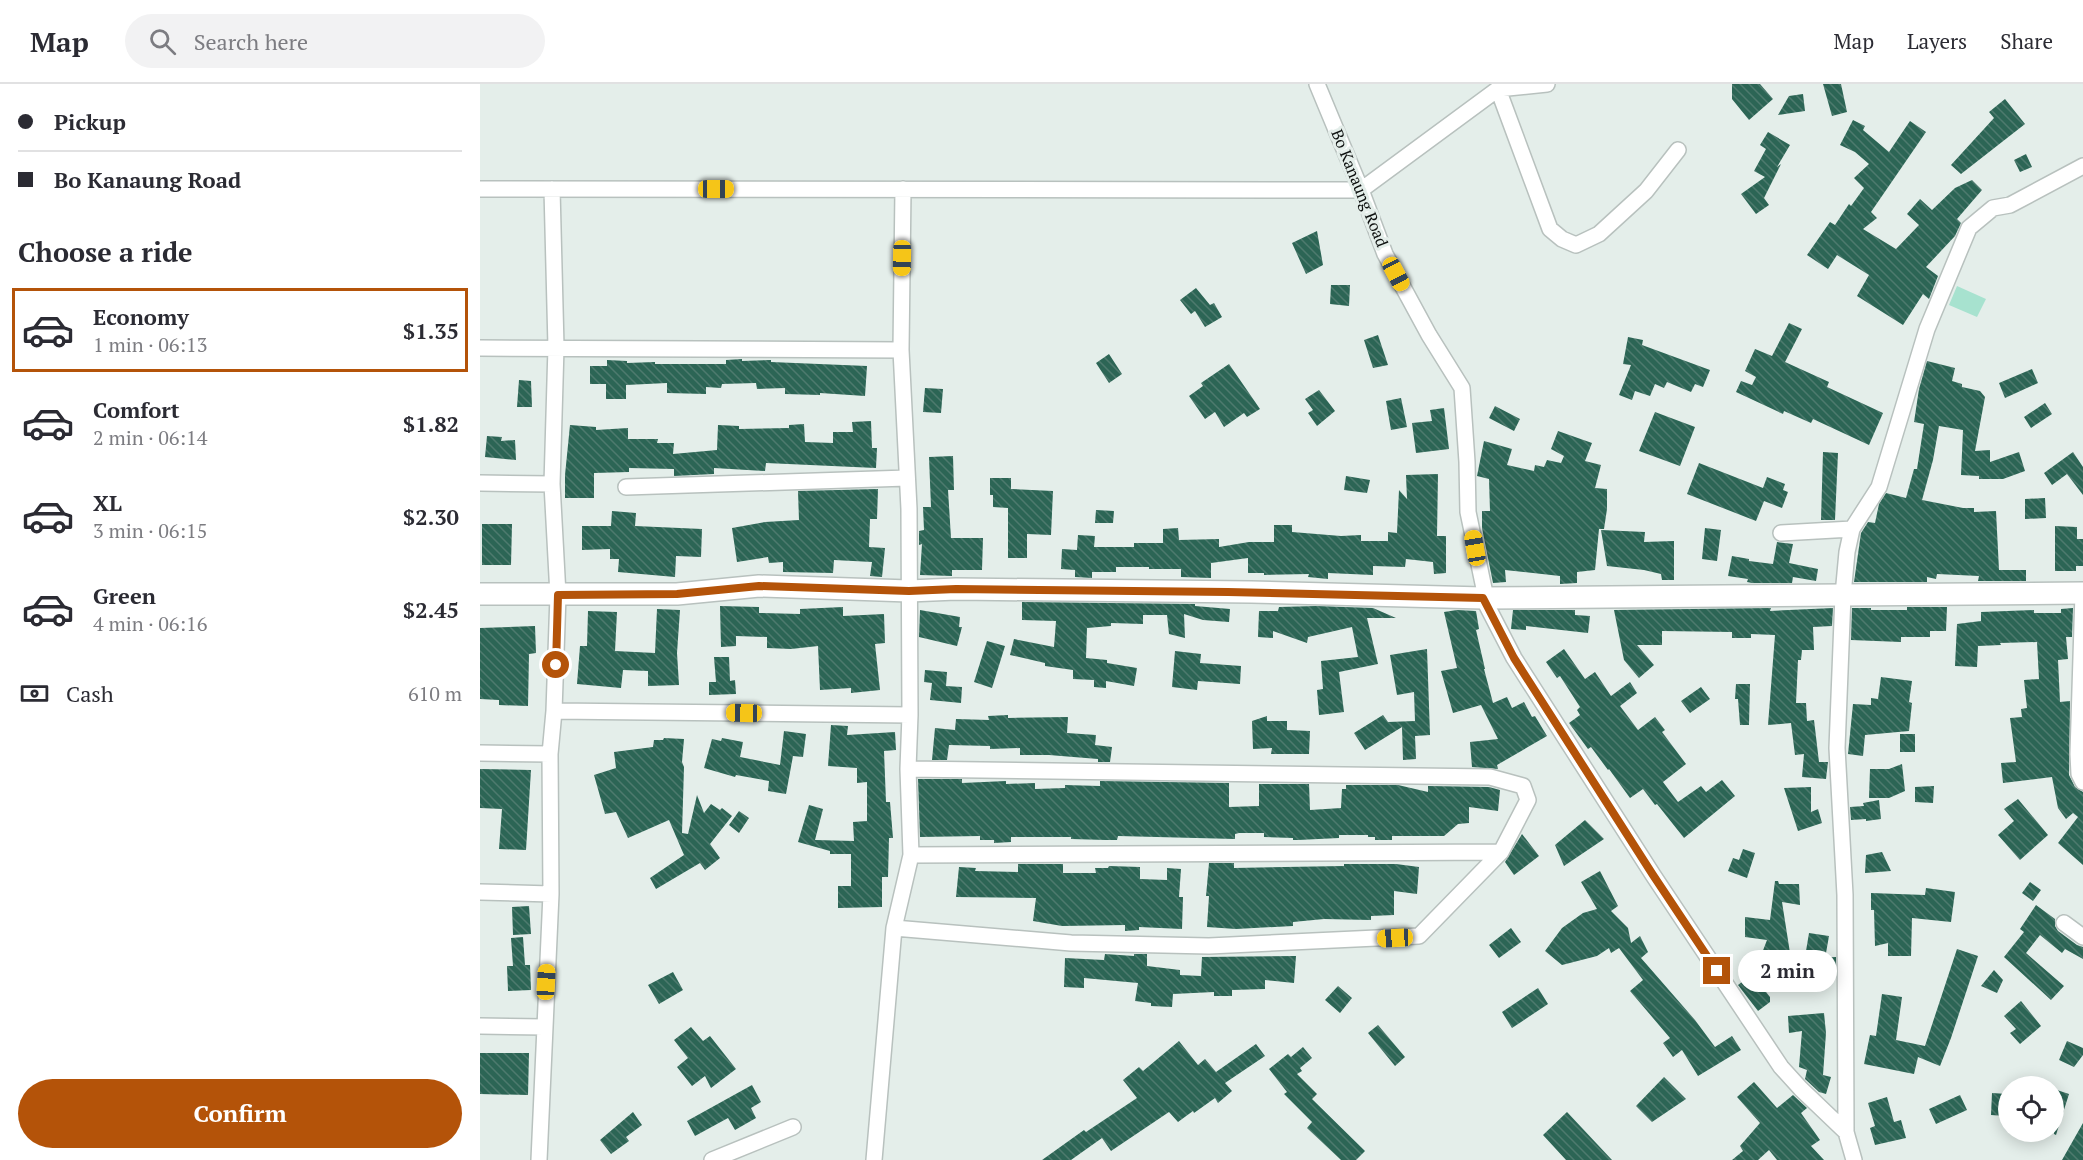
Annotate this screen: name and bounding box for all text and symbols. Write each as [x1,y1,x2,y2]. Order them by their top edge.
search box [125,14,545,68]
text: Map [30,23,89,60]
icon: search [146,25,179,58]
text: Search here [194,27,308,56]
text: Map [1833,27,1874,55]
text: Layers [1907,27,1967,55]
text: Share [2000,27,2053,55]
text: Pickup [54,107,126,136]
street label: Bo Kanaung Road [1326,126,1394,250]
text: Bo Kanaung Road [54,165,241,194]
car [698,180,734,198]
text: Choose a ride [18,234,193,270]
car [893,240,911,276]
car [1380,254,1412,294]
text: Economy [93,302,189,331]
icon: car [21,303,75,357]
text: $1.35 [403,316,459,345]
text: 1 min · 06:13 [93,331,207,358]
text: Comfort [93,395,179,424]
icon: car [21,396,75,450]
text: $1.82 [403,409,459,438]
text: 2 min · 06:14 [93,424,207,451]
text: XL [93,488,122,517]
icon: car [21,489,75,543]
text: $2.30 [403,502,459,531]
text: 3 min · 06:15 [93,517,207,544]
car [1463,529,1487,567]
text: Green [93,581,156,610]
icon: car [21,582,75,636]
text: $2.45 [403,595,459,624]
text: 4 min · 06:16 [93,610,207,637]
route start [542,651,569,678]
icon: cash [18,677,51,710]
text: Cash [66,679,114,708]
text: 610 m [408,680,462,707]
car [726,704,762,722]
car [1377,928,1413,948]
callout: 2 min [1738,950,1837,992]
route end [1703,957,1730,984]
text: 2 min [1760,957,1815,984]
car [536,964,556,1000]
map controls [1998,1076,2064,1142]
button: locate [1998,1076,2064,1142]
button: Confirm [18,1079,462,1148]

